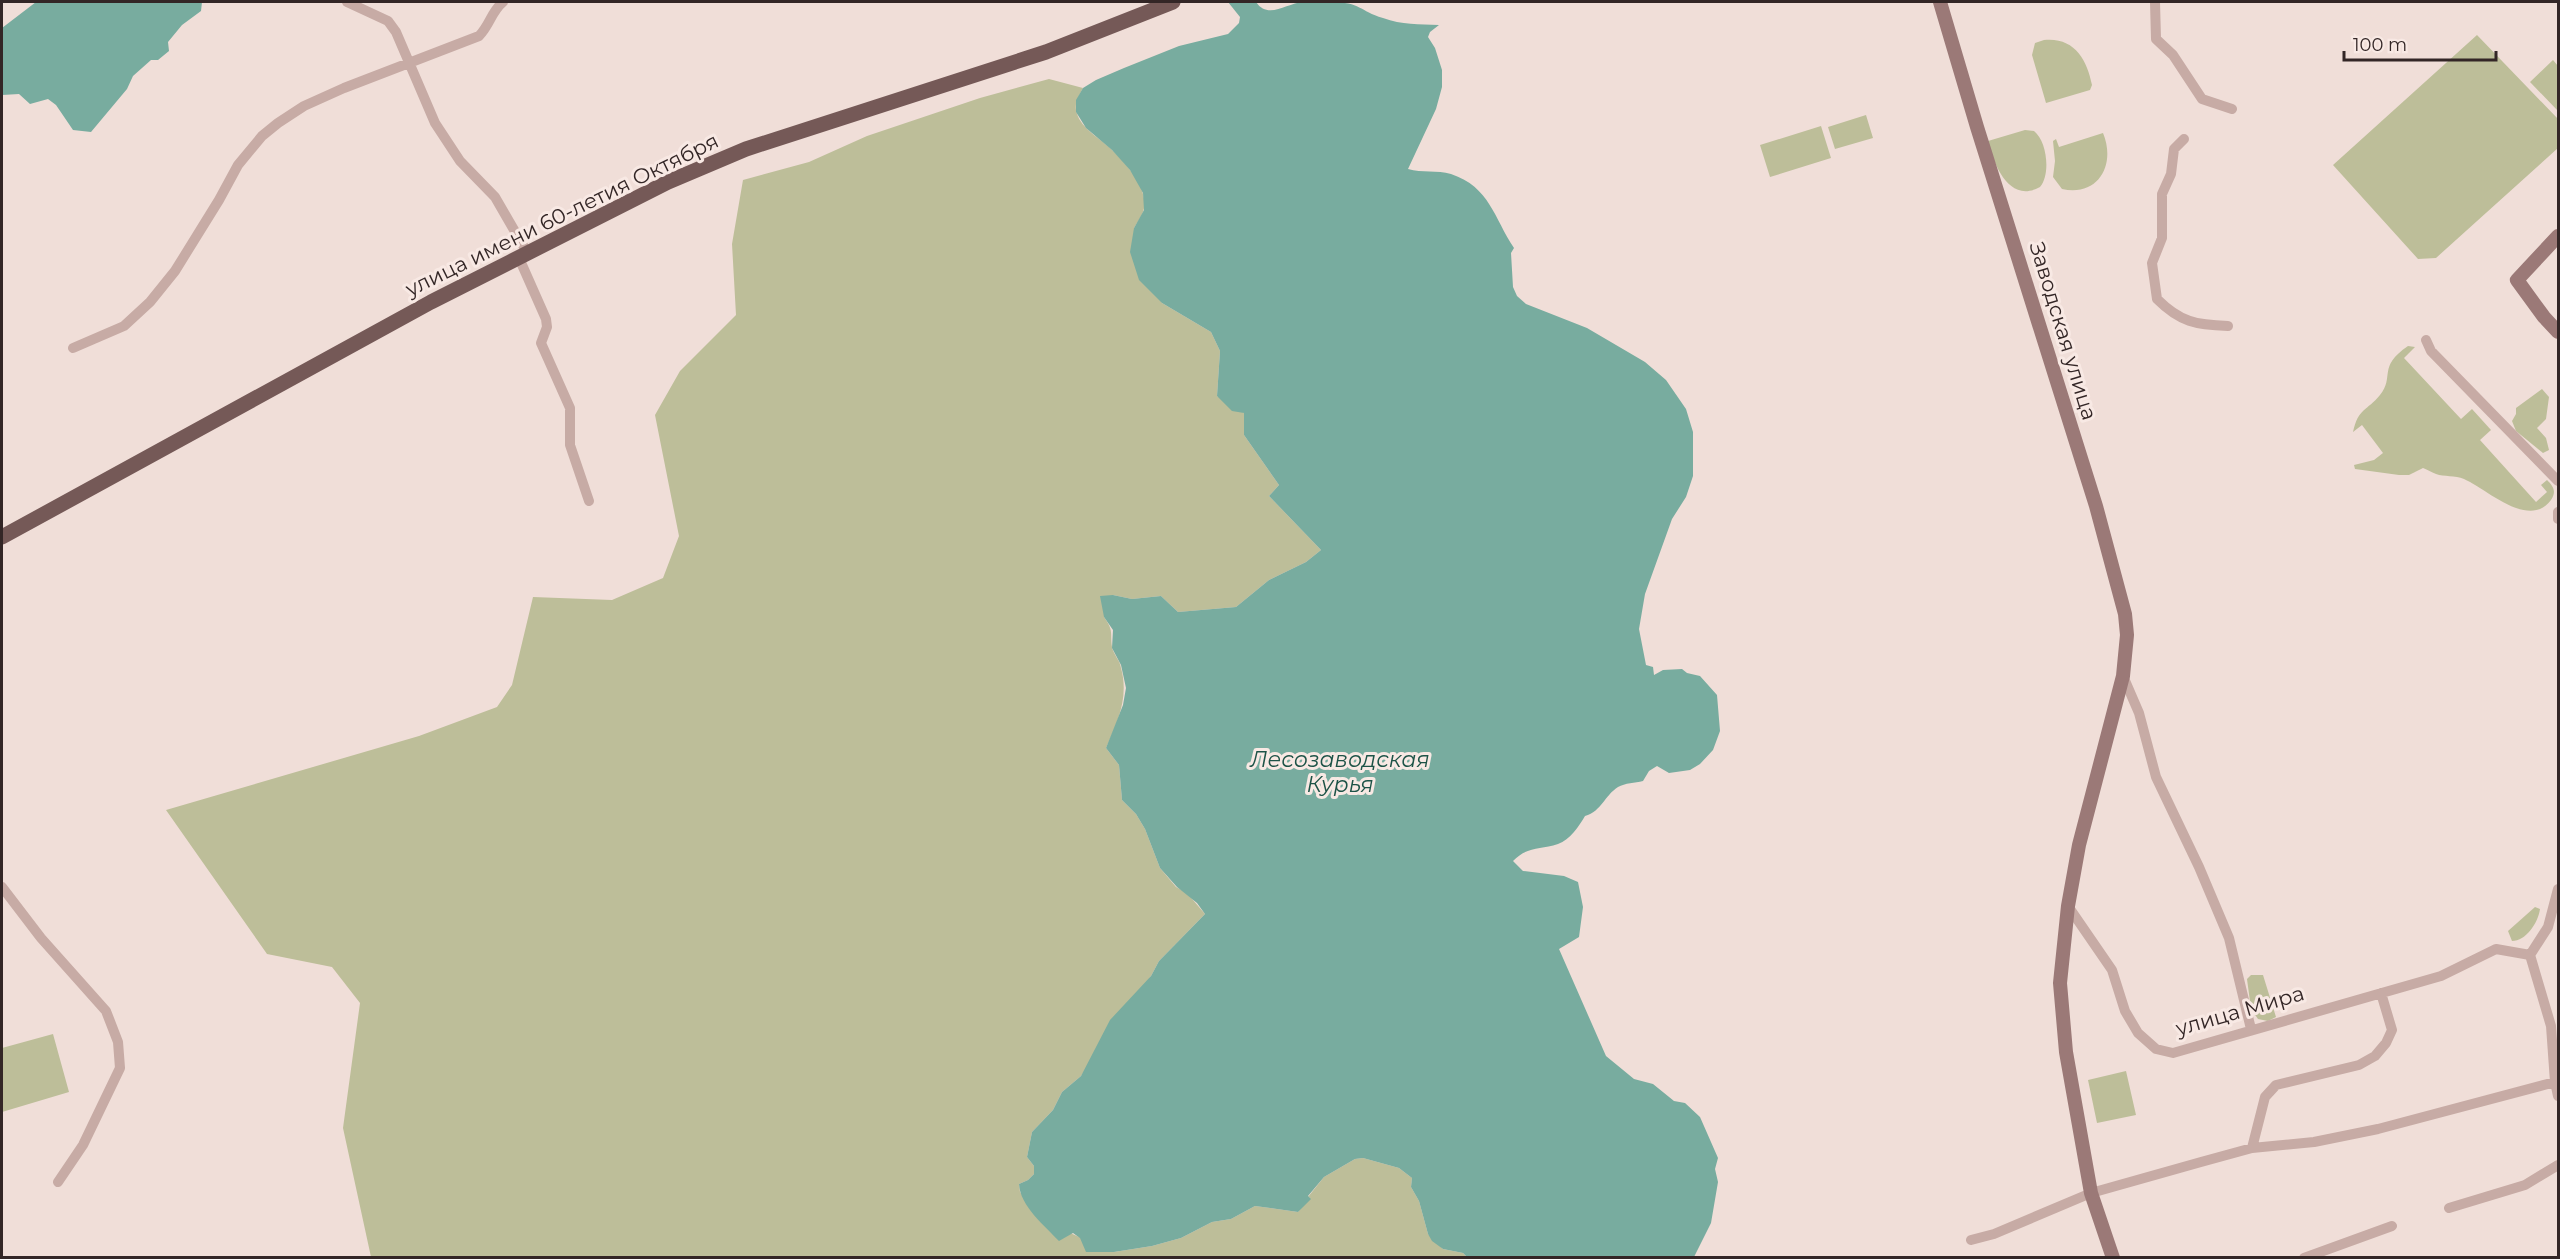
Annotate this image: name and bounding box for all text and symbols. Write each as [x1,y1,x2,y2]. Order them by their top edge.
scale bar [2344,24,2496,62]
text: 100 m [2353,34,2407,56]
street label: улица имени 60-летия Октября [400,128,722,302]
street label: Заводская улица [2024,239,2102,423]
water label: Лесозаводская Курья [1249,746,1430,798]
street label: улица Мира [2172,980,2307,1041]

